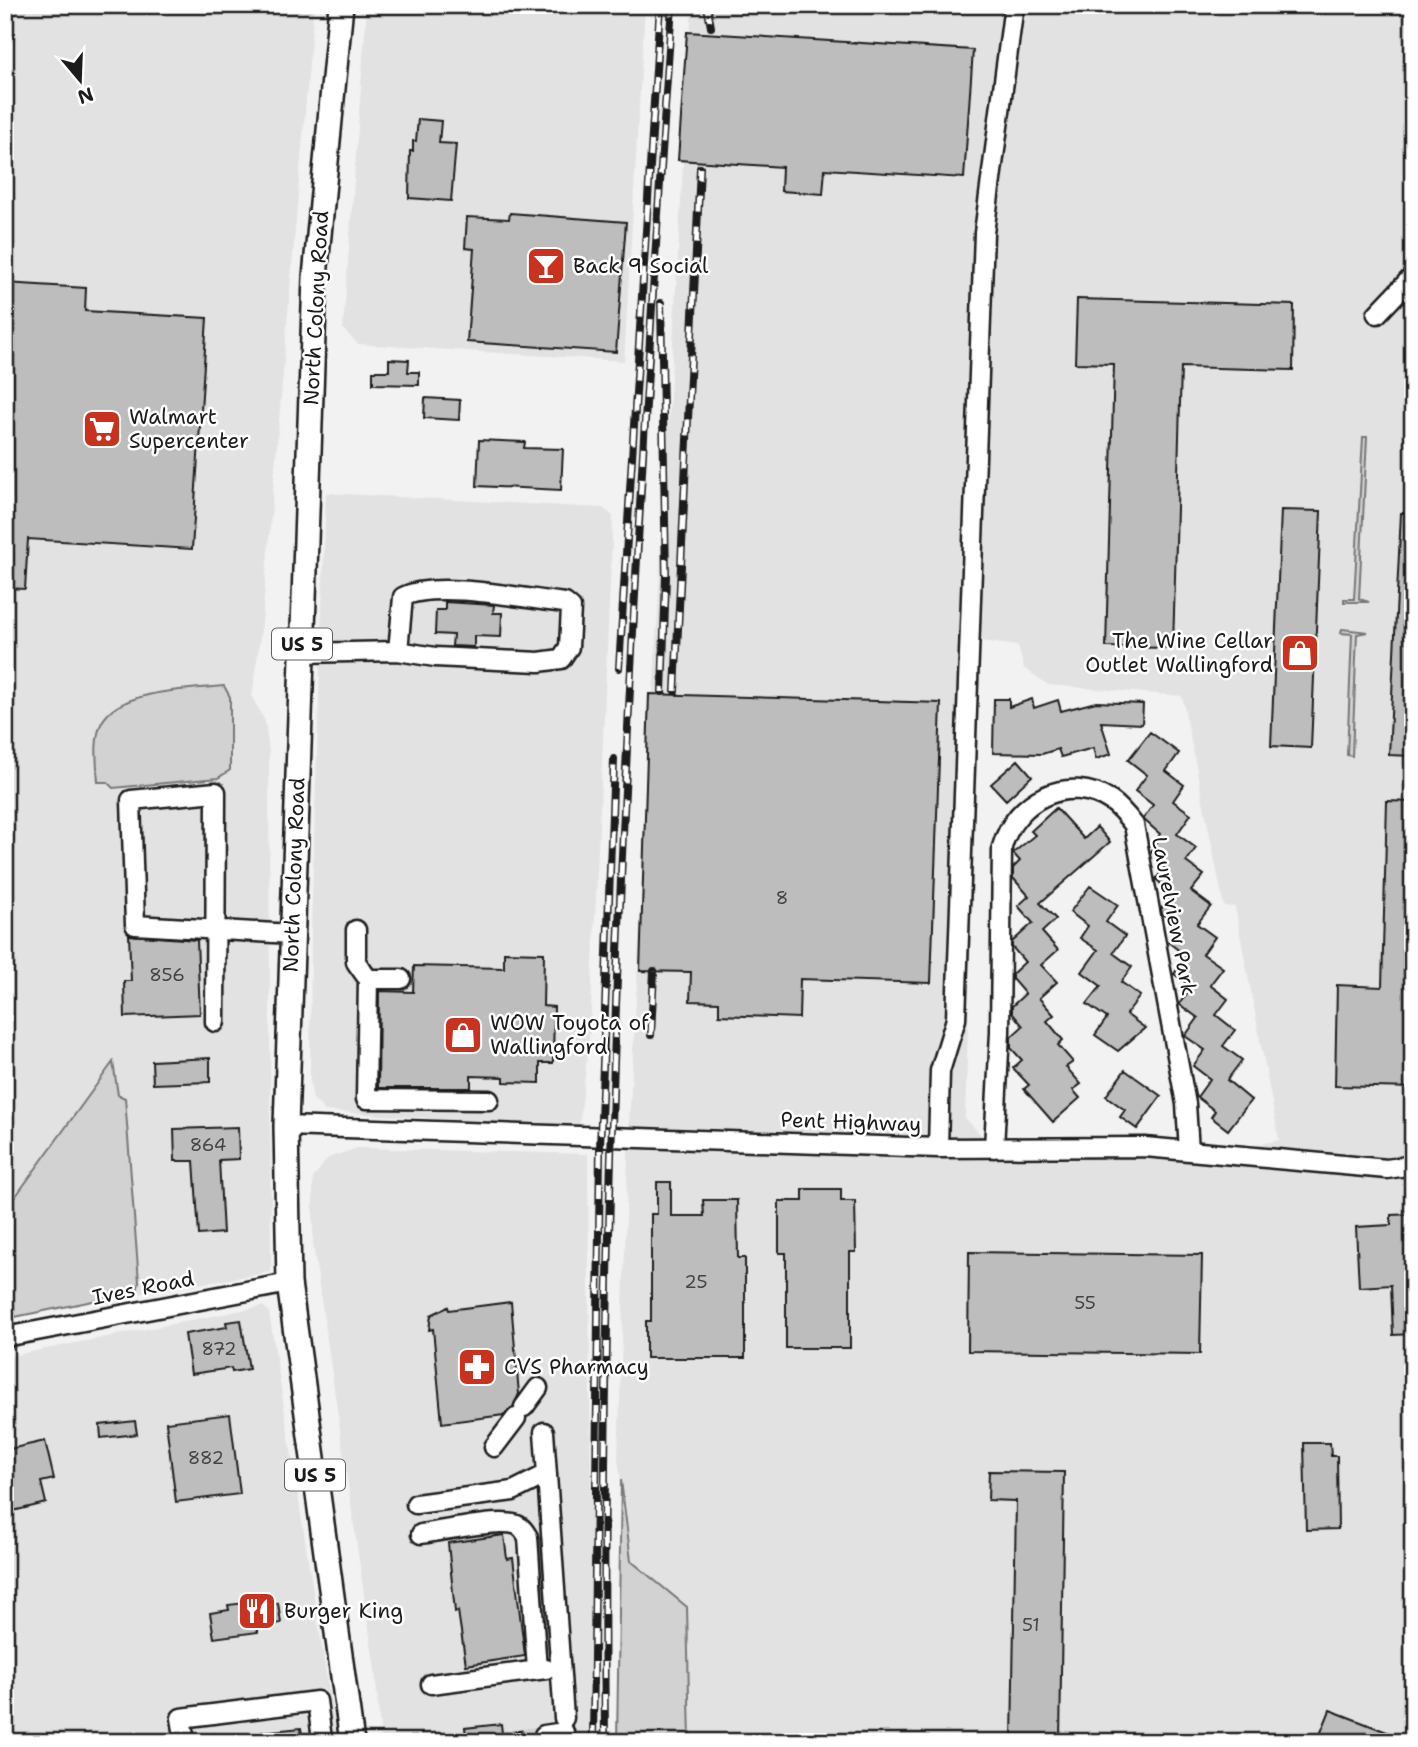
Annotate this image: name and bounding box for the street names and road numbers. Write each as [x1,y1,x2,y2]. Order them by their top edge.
street label: North Colony Road [297,210,335,406]
road number: US 5 [272,628,332,660]
street label: North Colony Road [277,777,311,973]
street label: Laurelview Park [1145,834,1203,998]
street label: Pent Highway [780,1106,922,1138]
street label: Ives Road [90,1264,196,1312]
road number: US 5 [285,1460,345,1490]

